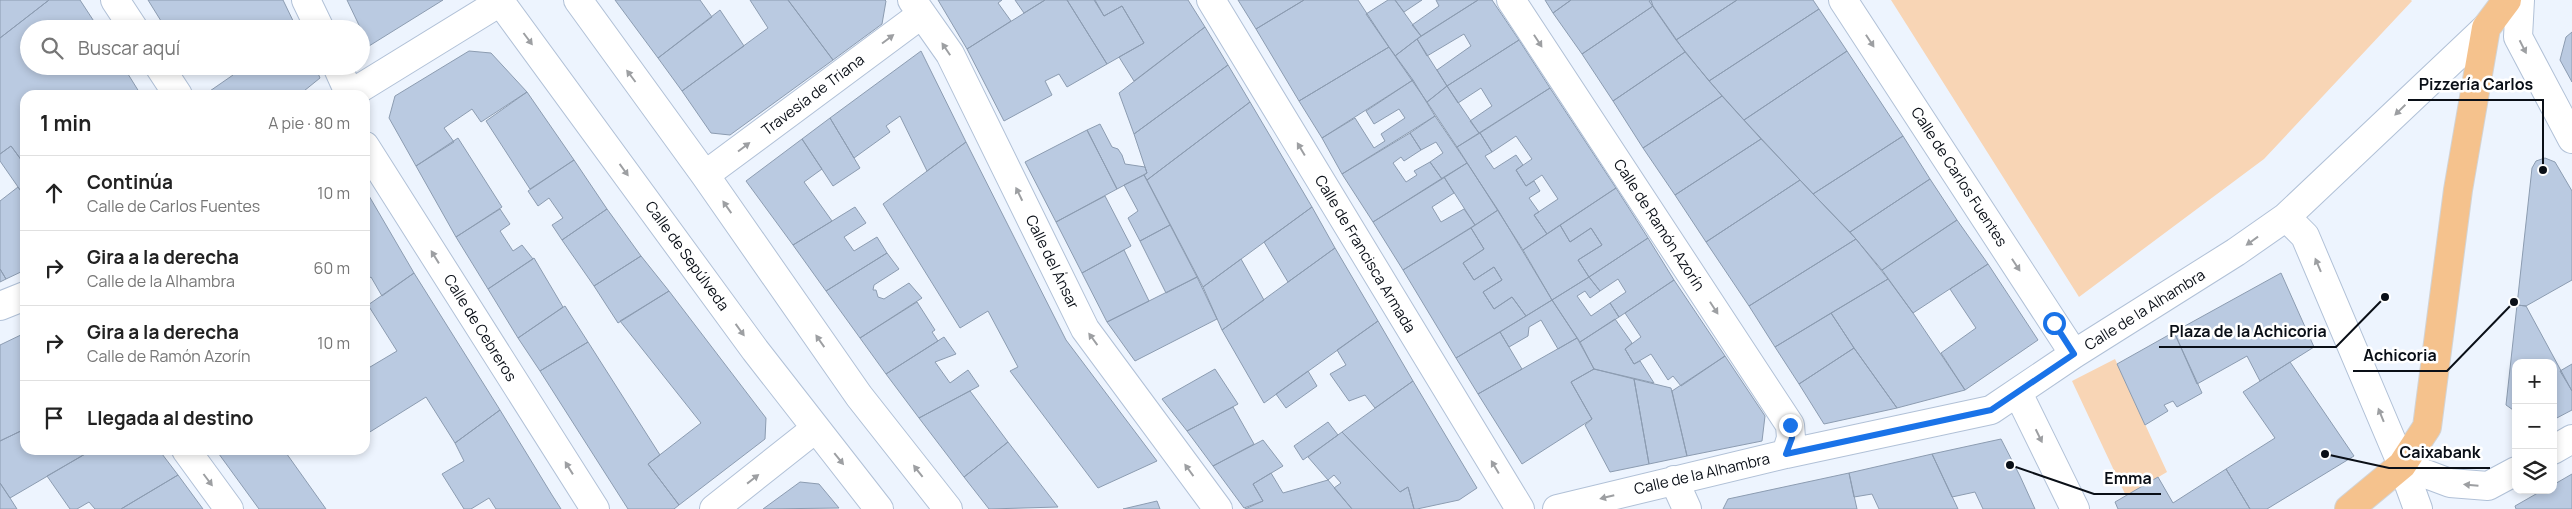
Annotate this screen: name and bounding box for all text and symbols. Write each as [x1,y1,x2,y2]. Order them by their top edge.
search box [20,20,370,75]
one-way arrow [522,32,533,45]
one-way arrow [881,33,894,44]
icon: search [38,34,66,62]
one-way arrow [1533,34,1543,47]
one-way arrow [1865,34,1875,47]
text: Buscar aquí [78,35,180,61]
one-way arrow [2519,40,2527,55]
one-way arrow [941,43,951,56]
street label: Travesía de Triana [757,49,868,140]
callout: Pizzería Carlos [2408,69,2543,100]
one-way arrow [626,70,637,83]
text: Pizzería Carlos [2419,73,2533,95]
street label: Calle de Carlos Fuentes [1906,103,2013,251]
one-way arrow [2394,104,2406,116]
text: 1 min [40,109,91,137]
text: A pie · 80 m [268,112,350,134]
one-way arrow [737,141,750,152]
one-way arrow [1297,142,1306,155]
street label: Calle de Ramón Azorín [1609,155,1710,295]
one-way arrow [619,163,629,177]
text: Continúa [87,169,173,195]
street label: Calle de Francisca Armada [1310,171,1421,337]
icon: ahead [40,179,68,207]
text: 10 m [317,182,350,204]
one-way arrow [1015,187,1023,202]
text: Calle de Carlos Fuentes [87,195,260,217]
street label: Calle de Sepúlveda [640,197,734,315]
one-way arrow [722,200,732,214]
street label: Calle del Ánsar [1021,211,1085,313]
one-way arrow [2245,236,2259,246]
text: Gira a la derecha [87,244,239,270]
one-way arrow [430,250,440,263]
icon: right [40,254,68,282]
text: 60 m [314,257,350,279]
one-way arrow [2012,258,2021,271]
one-way arrow [2313,258,2321,272]
street label: Calle de la Alhambra [2080,264,2209,355]
text: Calle de la Alhambra [87,270,235,292]
street label: Calle de Cebreros [439,270,522,385]
one-way arrow [1709,302,1718,315]
route start [2043,312,2066,335]
callout: Plaza de la Achicoria [2159,316,2336,347]
text: Gira a la derecha [87,319,239,345]
text: Plaza de la Achicoria [2169,320,2327,342]
one-way arrow [735,323,745,337]
icon: right [40,329,68,357]
text: 10 m [317,332,350,354]
one-way arrow [1088,332,1098,346]
one-way arrow [815,334,825,347]
callout: Achicoria [2353,340,2447,371]
text: Achicoria [2363,344,2437,366]
text: Calle de Ramón Azorín [87,345,251,367]
map controls [2512,359,2557,494]
button: + [2512,359,2557,404]
icon: arrive [40,404,68,432]
button: − [2512,404,2557,449]
text: Llegada al destino [87,405,254,431]
one-way arrow [2377,407,2384,422]
route end [1779,414,1802,437]
one-way arrow [2035,429,2043,443]
callout: Caixabank [2389,437,2490,468]
text: Caixabank [2400,441,2481,463]
street label: Calle de la Alhambra [1632,448,1772,499]
button: layers [2512,449,2557,494]
one-way arrow [833,452,844,465]
one-way arrow [564,461,573,474]
one-way arrow [1490,461,1499,474]
one-way arrow [1184,463,1194,477]
callout: Emma [2094,463,2161,494]
one-way arrow [912,465,923,478]
text: Emma [2104,467,2152,489]
one-way arrow [202,473,212,486]
one-way arrow [746,474,759,485]
one-way arrow [2463,481,2479,489]
one-way arrow [1599,493,1614,501]

